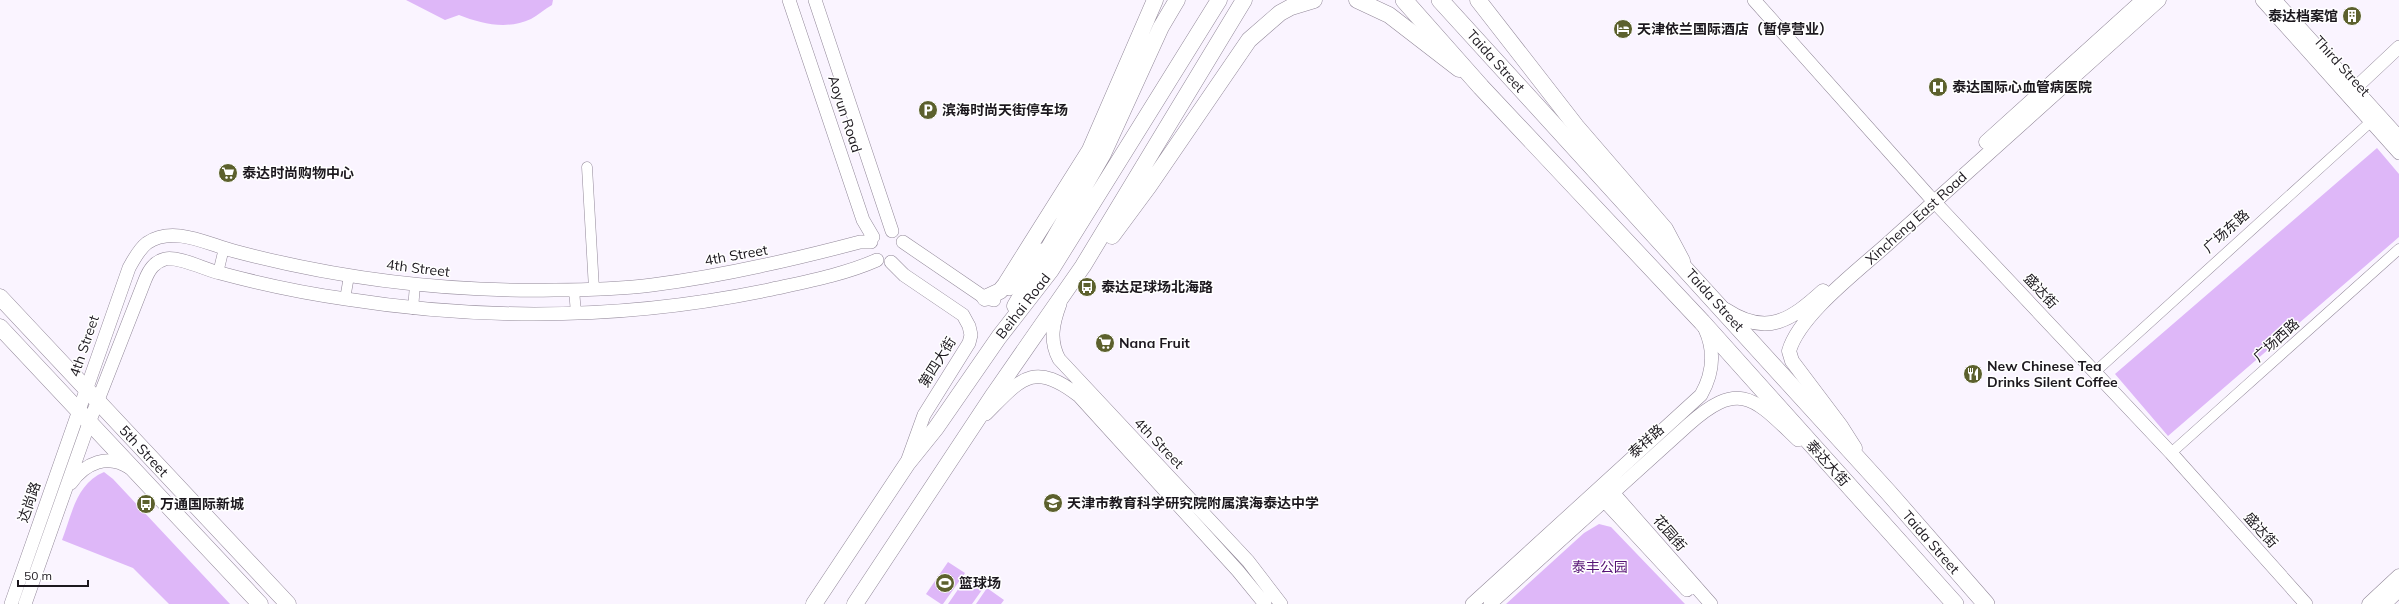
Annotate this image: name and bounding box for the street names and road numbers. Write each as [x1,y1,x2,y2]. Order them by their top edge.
street label: Taida Street [1463,26,1529,96]
street label: Third Street [2310,32,2374,100]
street label: Aoyun Road [824,73,866,155]
street label: Xincheng East Road [1862,168,1970,268]
street label: 广场东路 [2199,206,2253,256]
street label: 4th Street [703,241,769,269]
street label: 4th Street [385,255,451,281]
street label: Taida Street [1682,265,1748,335]
street label: Beihai Road [992,270,1054,342]
street label: 盛达街 [2020,270,2062,312]
street label: 4th Street [65,313,103,379]
street label: 广场西路 [2249,315,2303,365]
street label: 第四大街 [915,333,959,391]
street label: 4th Street [1130,414,1188,472]
street label: 泰祥路 [1624,420,1668,462]
street label: 5th Street [116,422,172,481]
street label: 泰达大街 [1803,436,1853,490]
street label: 达尚路 [14,479,44,525]
street label: Taida Street [1899,507,1964,578]
street label: 盛达街 [2240,508,2282,552]
street label: 花园街 [1649,511,1691,555]

